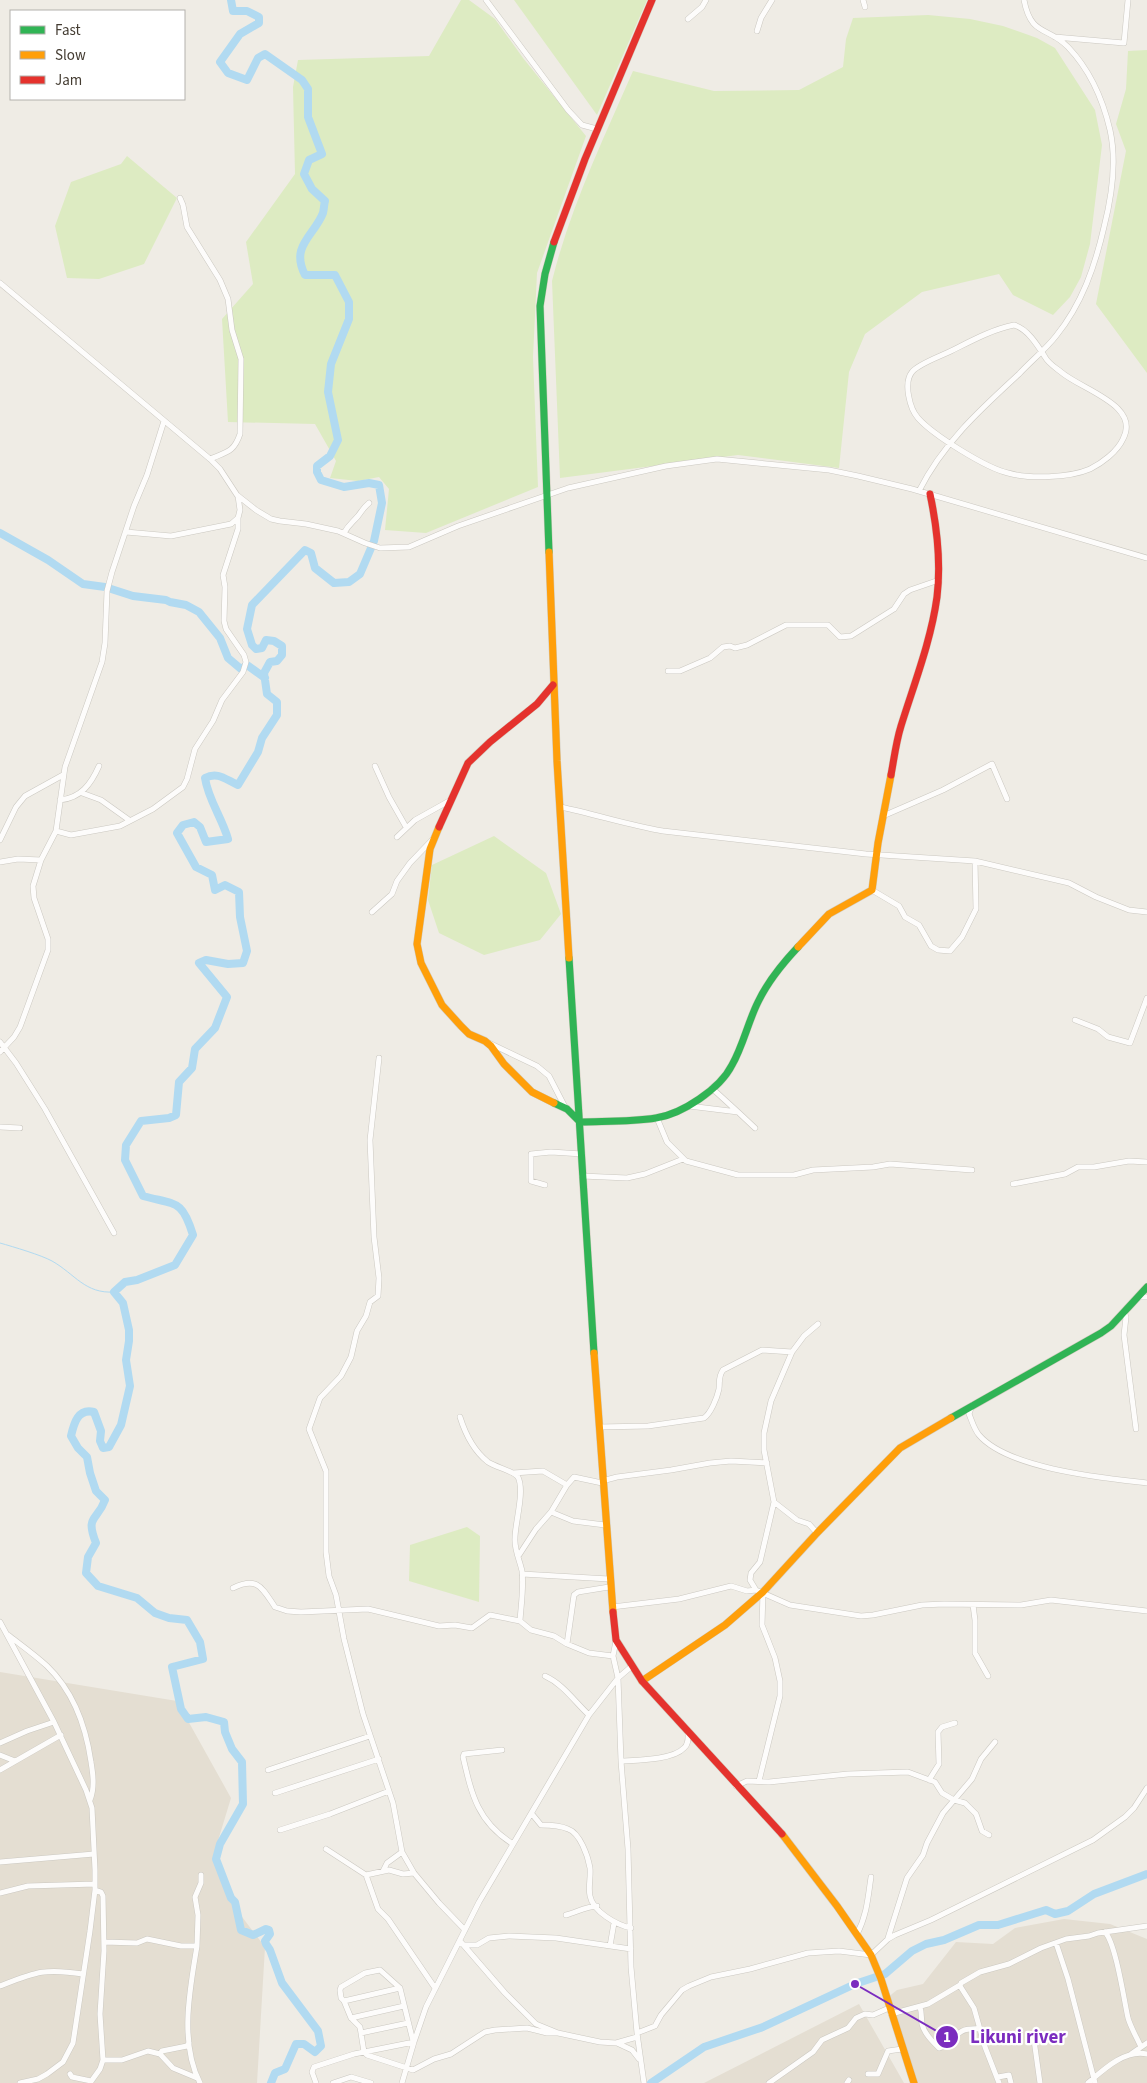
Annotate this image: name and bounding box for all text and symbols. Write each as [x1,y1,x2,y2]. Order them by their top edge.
legend [10,10,185,100]
text: Fast [55,20,81,41]
text: Slow [55,45,86,66]
text: Jam [55,70,82,91]
callout: Likuni river [935,2020,1076,2054]
text: Likuni river [970,2024,1066,2051]
text: 1 [943,2027,951,2048]

